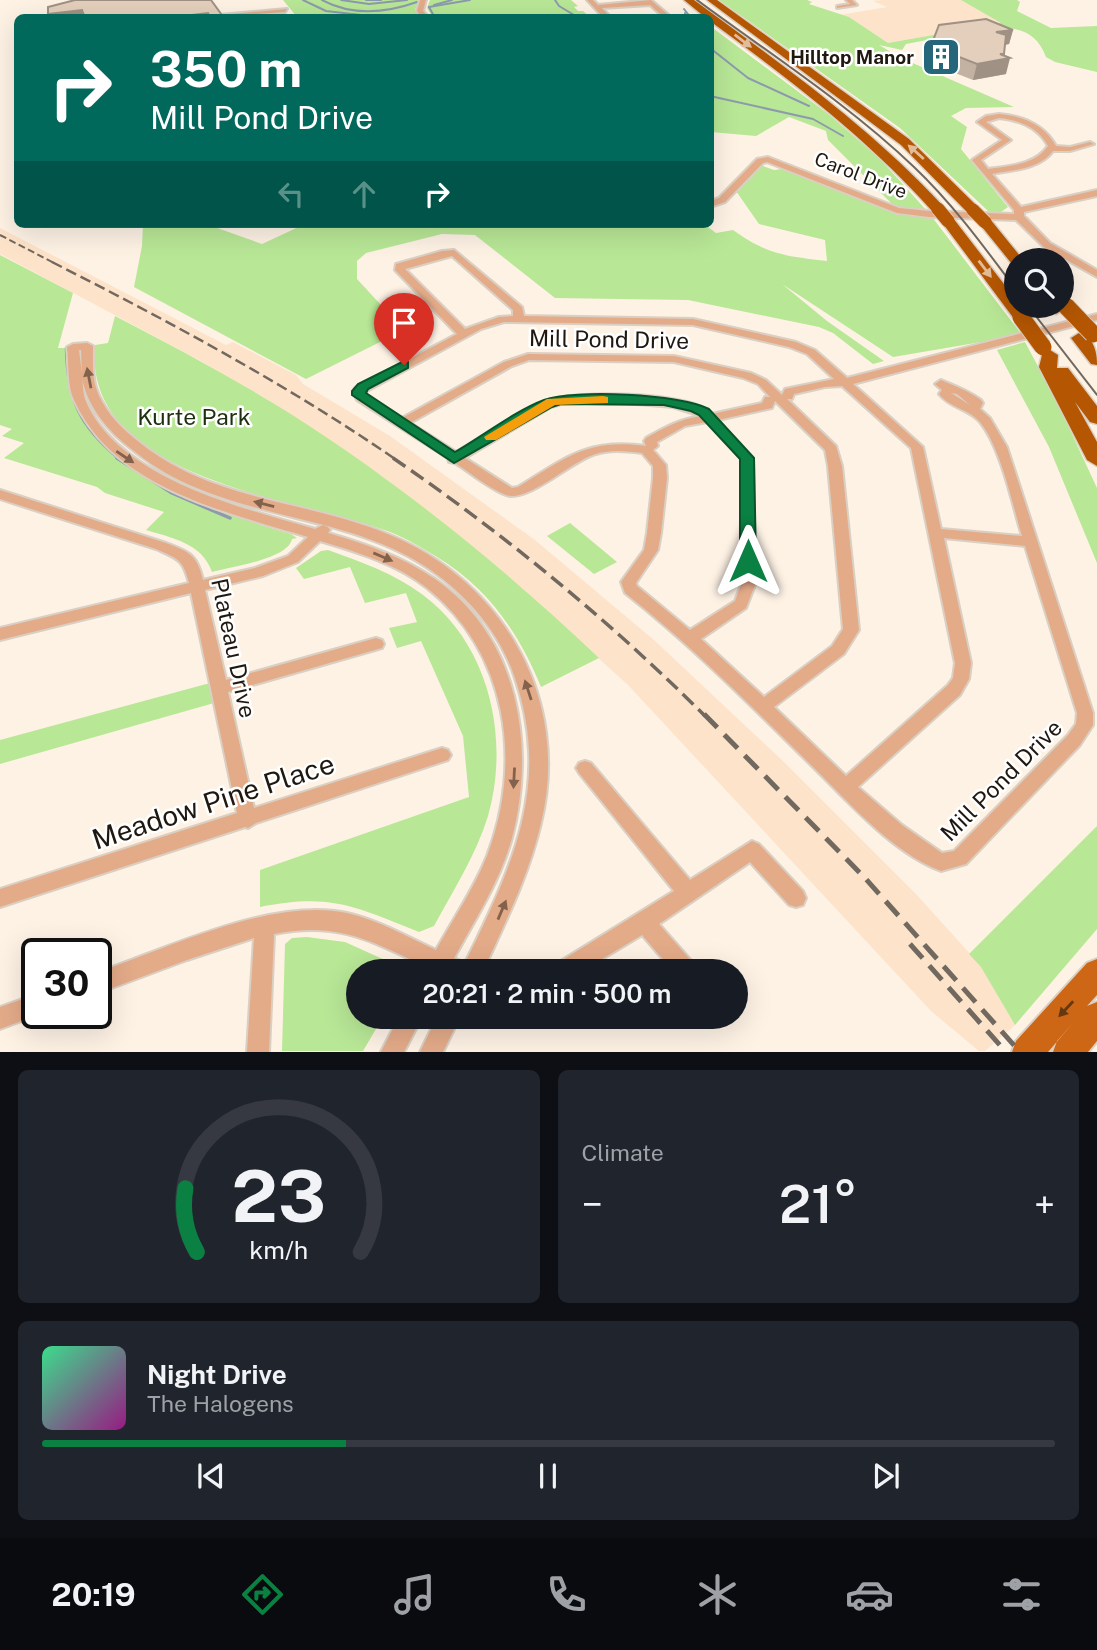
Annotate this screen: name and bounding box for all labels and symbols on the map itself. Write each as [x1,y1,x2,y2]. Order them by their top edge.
one-way arrow [733,34,752,48]
building icon: Hilltop Manor [920,36,962,78]
place label: Hilltop Manor [790,46,914,68]
one-way arrow [907,144,925,160]
street label: Carol Drive [812,147,910,203]
one-way arrow [977,260,991,278]
pin [374,293,434,365]
street label: Mill Pond Drive [529,324,689,354]
one-way arrow [83,367,94,389]
park label: Kurte Park [137,403,251,430]
one-way arrow [115,450,135,463]
one-way arrow [253,498,275,509]
position arrow [711,524,785,598]
one-way arrow [372,551,393,562]
street label: Plateau Drive [206,576,262,720]
one-way arrow [523,679,533,700]
street label: Mill Pond Drive [935,714,1067,846]
street label: Meadow Pine Place [88,746,338,856]
one-way arrow [508,767,519,789]
one-way arrow [497,900,508,921]
speed limit sign: 30 [21,938,112,1029]
one-way arrow [1059,1000,1075,1017]

